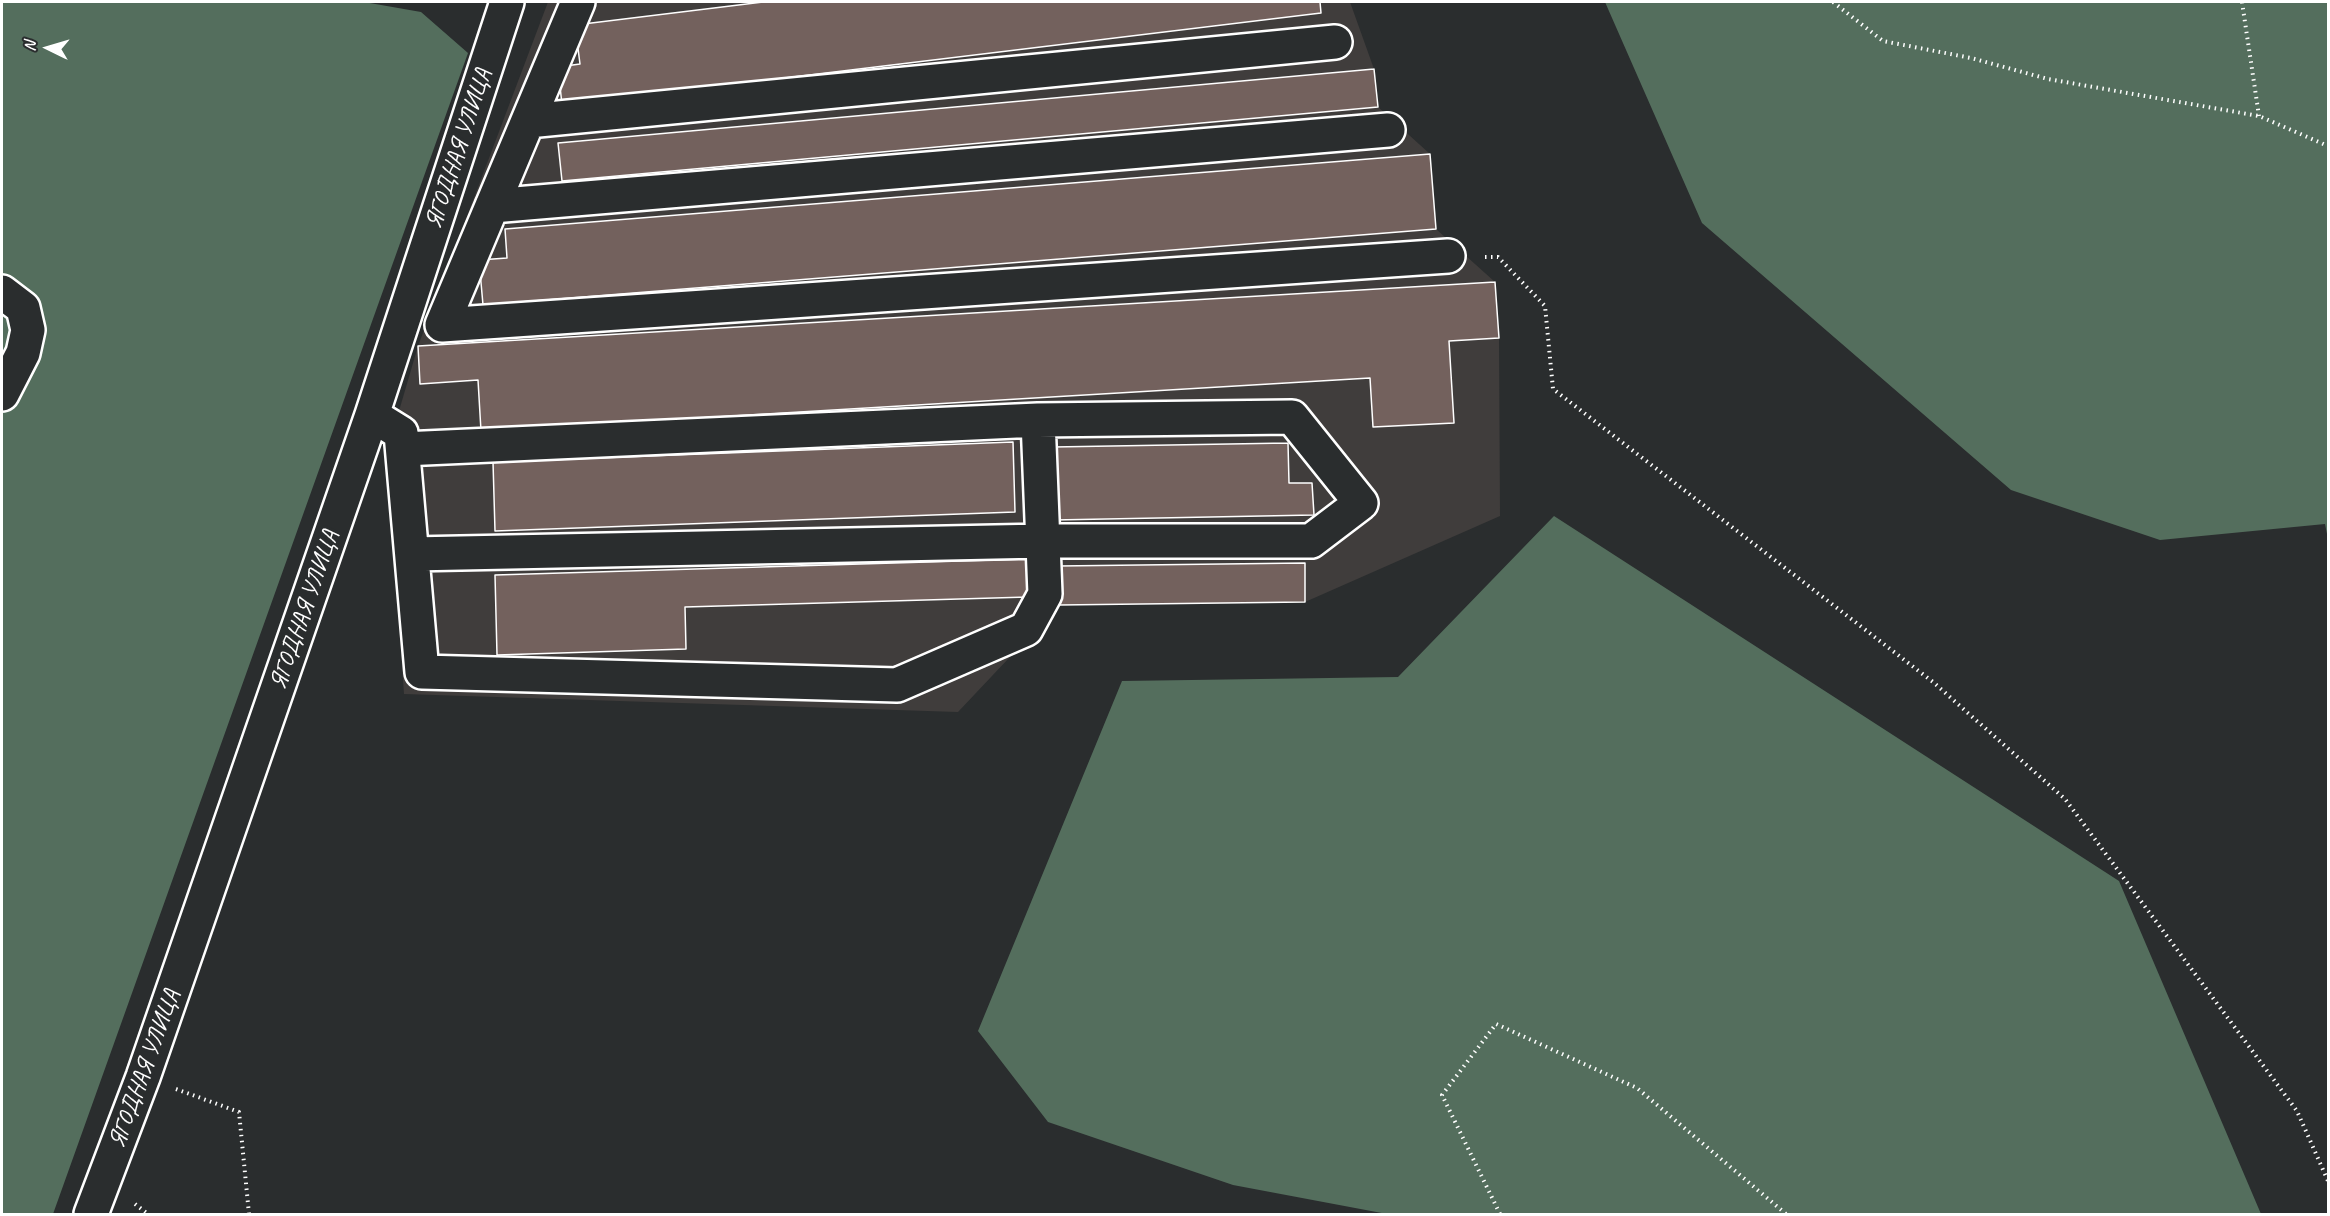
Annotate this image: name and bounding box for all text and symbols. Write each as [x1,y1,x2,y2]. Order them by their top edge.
north arrow [18,18,78,78]
text: N [20,41,40,52]
street label: ЯГОДНАЯ УЛИЦА [420,65,498,233]
street label: ЯГОДНАЯ УЛИЦА [264,527,346,693]
street label: ЯГОДНАЯ УЛИЦА [103,986,187,1152]

